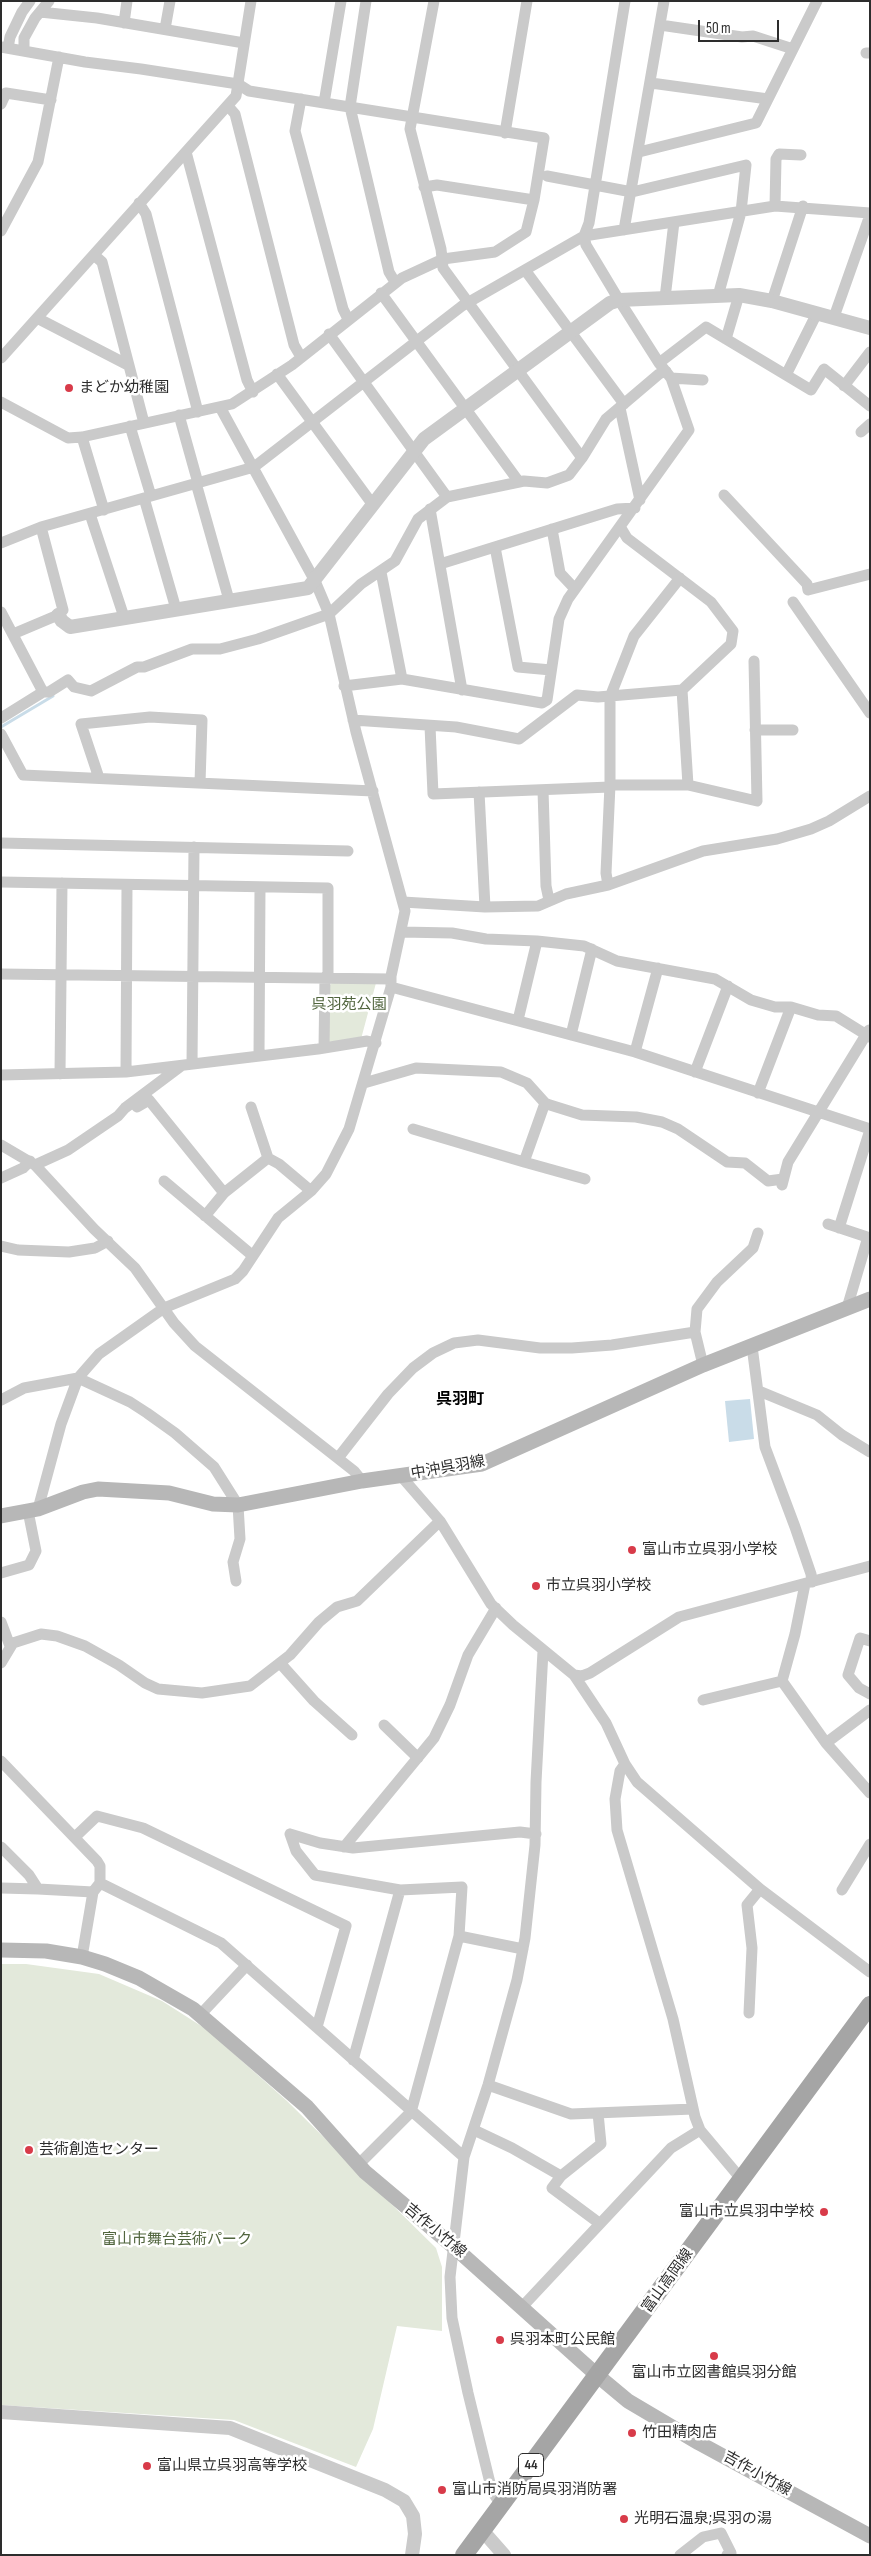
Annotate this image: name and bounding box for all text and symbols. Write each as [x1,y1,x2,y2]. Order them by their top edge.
scale bar [701,10,782,42]
text: 50 m [706,19,731,38]
place label: まどか幼稚園 [79,379,169,397]
marker: まどか幼稚園 [63,382,75,394]
park label: 呉羽苑公園 [312,996,386,1014]
district label: 呉羽町 [436,1390,484,1410]
street label: 中沖呉羽線 [410,1453,486,1483]
place label: 富山市立呉羽小学校 [642,1541,777,1559]
marker: 富山市立呉羽小学校 [626,1544,638,1556]
place label: 市立呉羽小学校 [546,1577,651,1595]
marker: 市立呉羽小学校 [530,1580,542,1592]
place label: 芸術創造センター [39,2141,159,2159]
marker: 芸術創造センター [23,2144,35,2156]
street label: 吉作小竹線 [400,2200,470,2262]
place label: 富山市立呉羽中学校 [679,2203,814,2221]
marker: 富山市立呉羽中学校 [818,2206,830,2218]
park label: 富山市舞台芸術パーク [102,2231,252,2249]
street label: 富山高岡線 [639,2245,697,2317]
place label: 呉羽本町公民館 [510,2331,615,2349]
marker: 呉羽本町公民館 [494,2334,506,2346]
marker: 富山市立図書館呉羽分館 [708,2350,720,2362]
place label: 富山市立図書館呉羽分館 [632,2364,796,2382]
place label: 竹田精肉店 [642,2424,717,2442]
marker: 竹田精肉店 [626,2427,638,2439]
street label: 吉作小竹線 [720,2448,794,2500]
road number: 44 [518,2454,544,2476]
place label: 富山県立呉羽高等学校 [157,2457,307,2475]
marker: 富山県立呉羽高等学校 [141,2460,153,2472]
place label: 富山市消防局呉羽消防署 [452,2481,617,2499]
marker: 富山市消防局呉羽消防署 [436,2484,448,2496]
place label: 光明石温泉;呉羽の湯 [634,2510,772,2528]
marker: 光明石温泉;呉羽の湯 [618,2513,630,2525]

